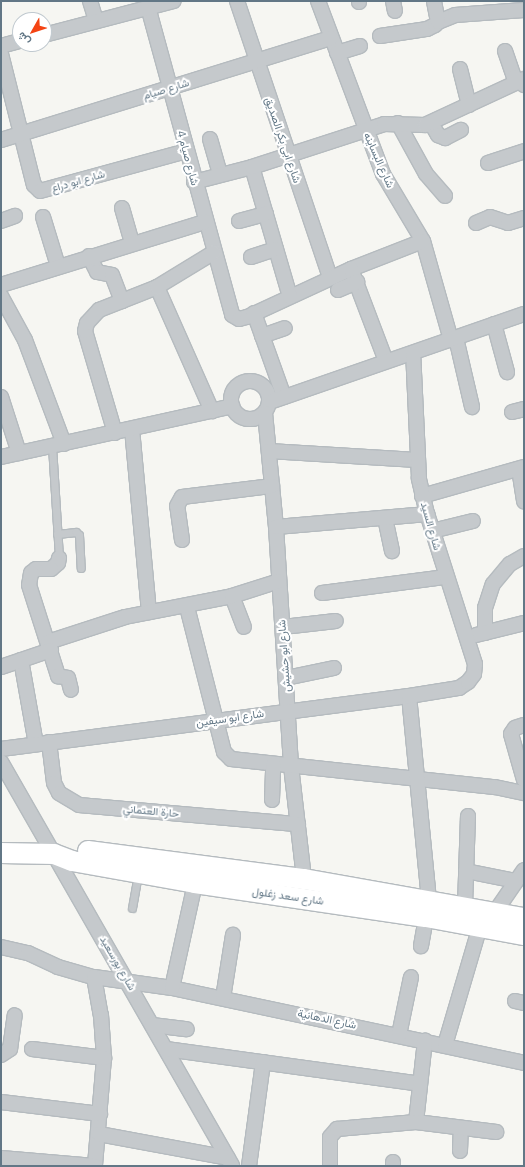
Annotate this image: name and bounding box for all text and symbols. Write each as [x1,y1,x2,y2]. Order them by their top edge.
north arrow [12,12,52,52]
text: ش [14,29,33,48]
street label: شارع صيام [141,76,191,102]
street label: شارع ابى بكر الصديق [262,95,304,185]
street label: شارع صيام 4 [174,129,202,187]
street label: شارع البساينه [361,130,397,190]
street label: شارع ابو دراع [50,167,106,195]
street label: شارع السيد [418,500,444,552]
street label: شارع ابو حشيش [275,619,293,693]
street label: شارع ابو سيفين [195,707,265,729]
street label: حارة العتماني [122,802,180,820]
street label: شارع سعد زغلول [251,884,325,908]
street label: شارع بورسعيد [97,933,139,993]
street label: شارع الدهانية [296,1006,358,1032]

